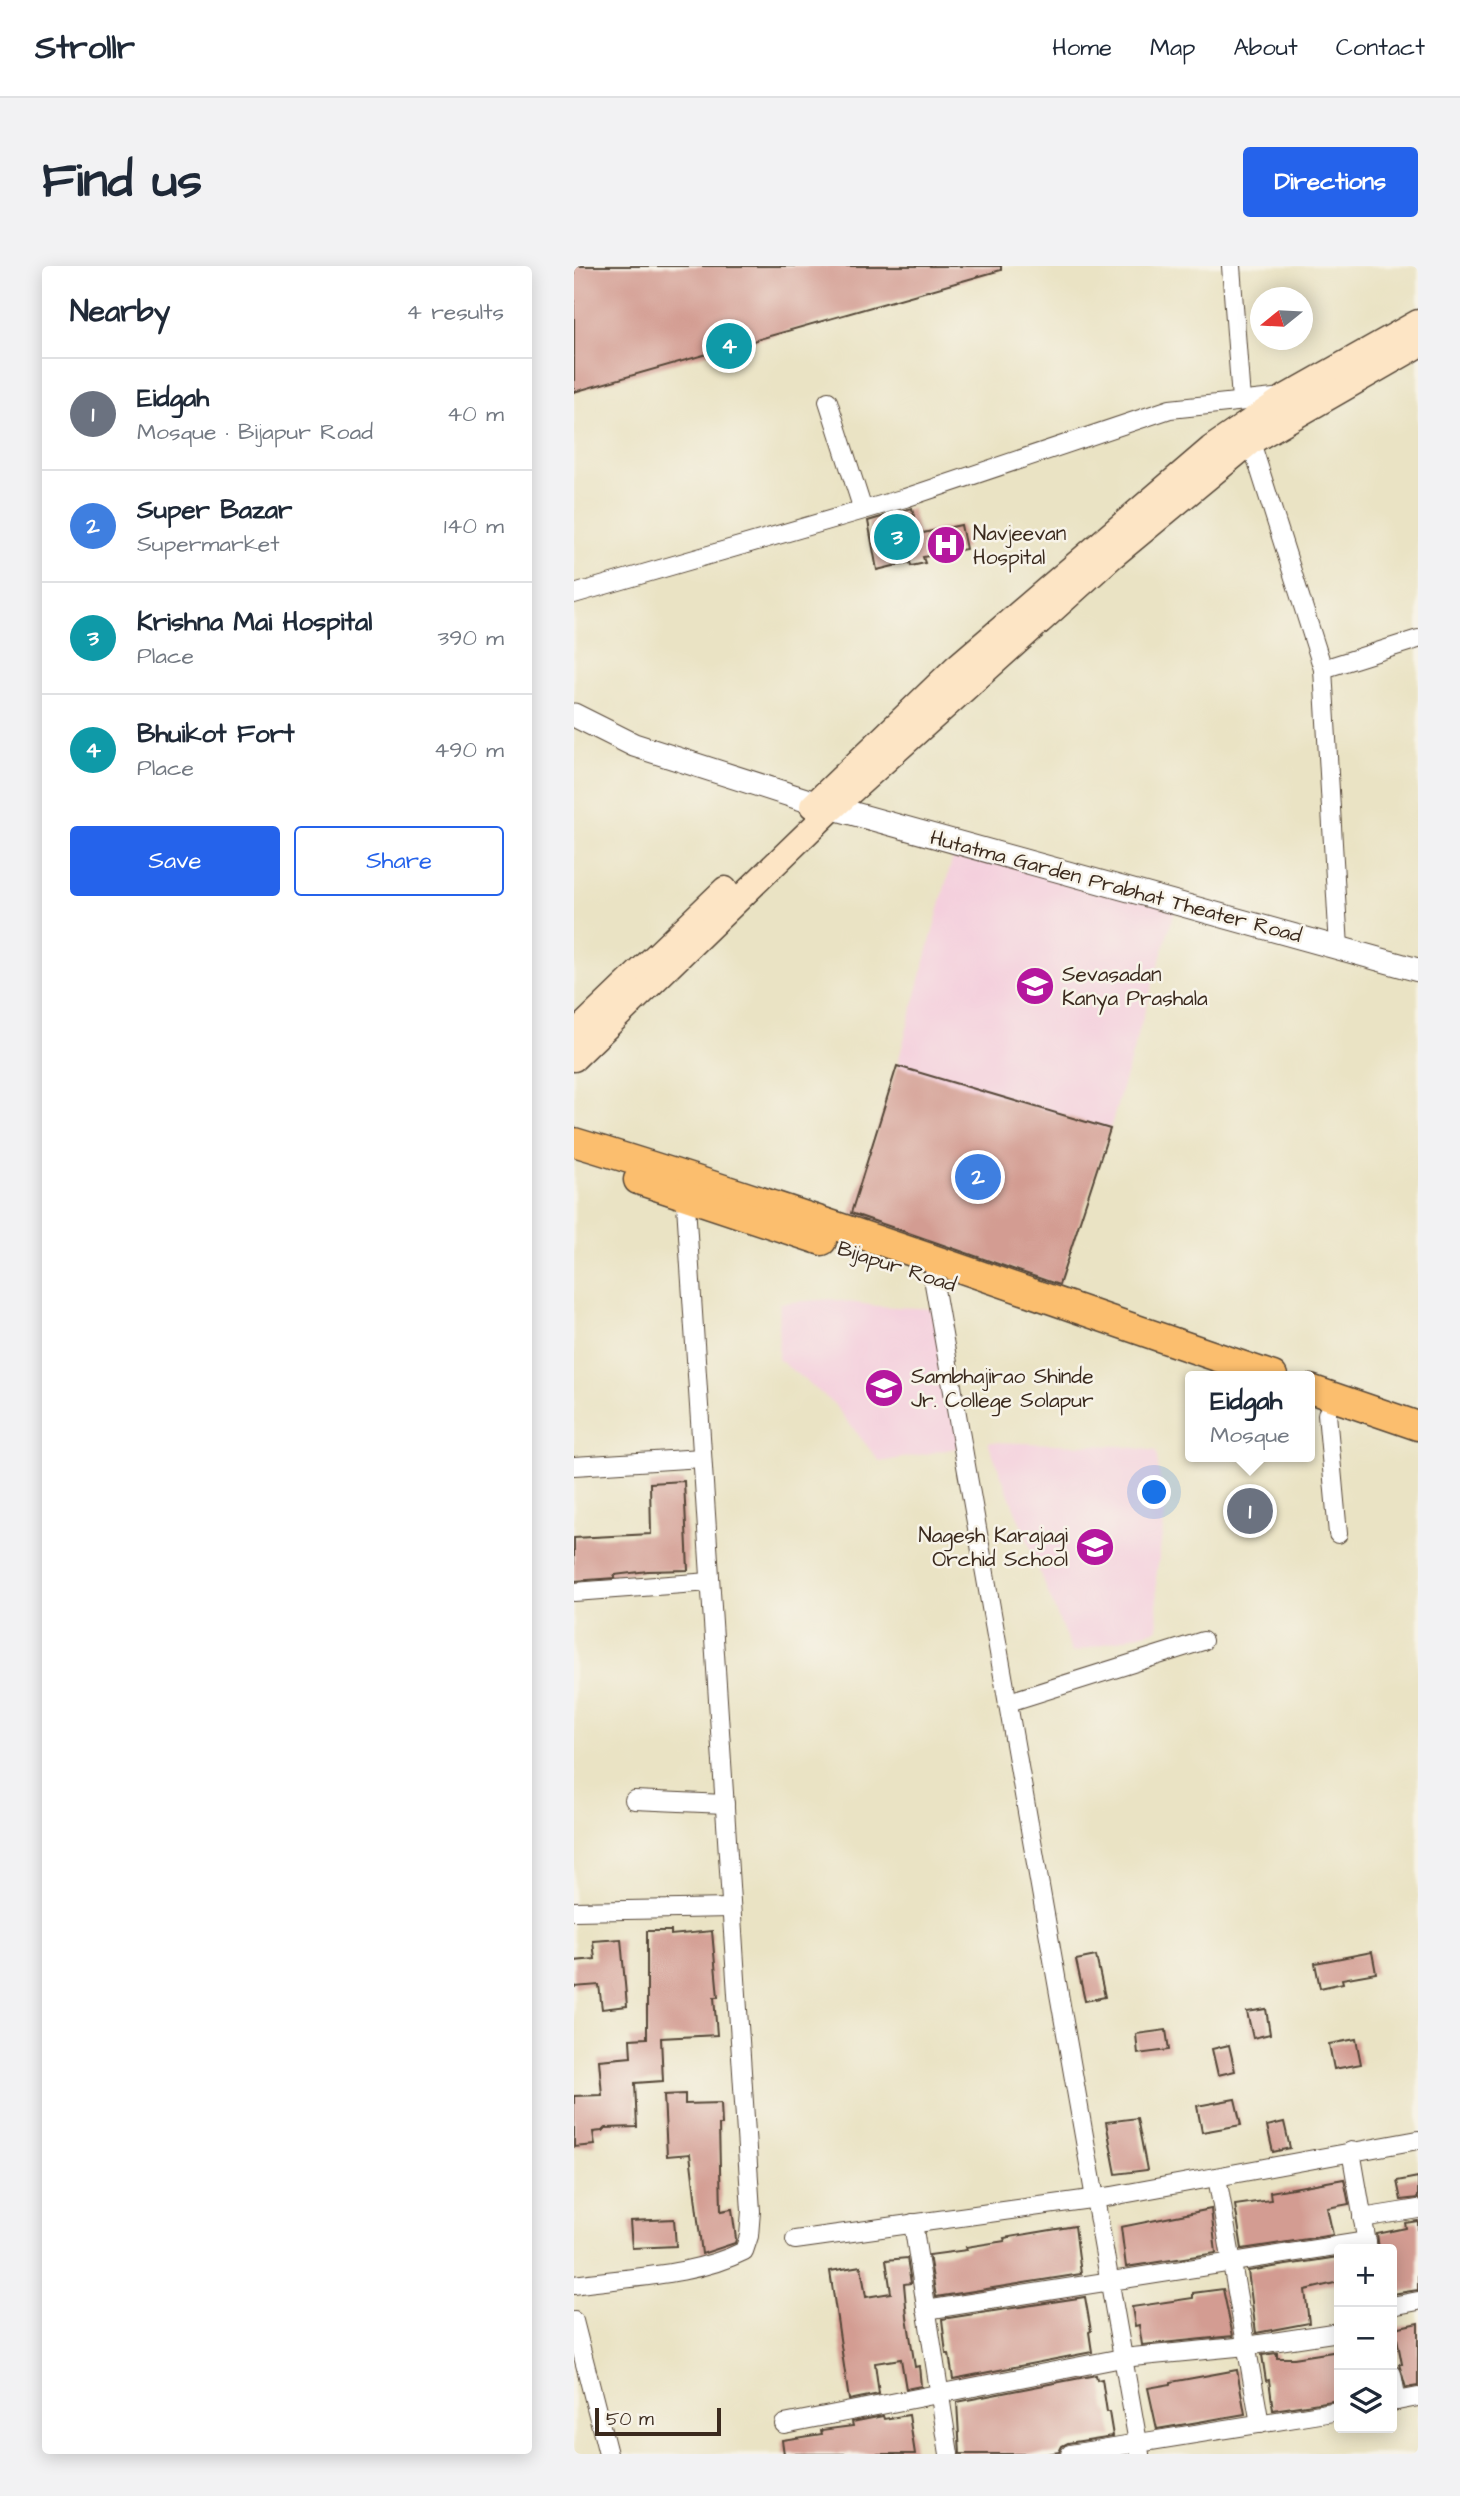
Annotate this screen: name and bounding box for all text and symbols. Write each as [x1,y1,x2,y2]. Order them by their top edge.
text: Strollr [35,25,135,71]
text: Home [1052,31,1112,65]
text: Map [1150,31,1195,65]
text: About [1233,31,1298,65]
text: Contact [1336,31,1425,65]
button: Directions [1243,147,1418,217]
text: Find us [42,148,202,216]
north arrow [1250,287,1313,350]
text: Nearby [70,291,170,333]
text: 4 results [406,296,504,328]
pin: 4 [706,320,752,372]
text: Eidgah [137,380,209,416]
text: 1 [92,398,94,430]
text: 40 m [447,398,504,430]
text: Mosque · Bijapur Road [137,416,373,448]
text: Super Bazar [137,492,292,528]
text: 2 [86,510,100,542]
text: 140 m [444,510,504,542]
pin: 3 [874,511,920,563]
place label: Navjeevan Hospital [973,519,1066,573]
hospital icon: Navjeevan Hospital [925,524,967,566]
text: Supermarket [137,528,280,560]
text: Krishna Mai Hospital [137,604,372,640]
text: 3 [87,622,99,654]
text: 390 m [438,622,504,654]
text: Place [137,640,194,672]
text: Bhuikot Fort [137,716,295,752]
text: 4 [85,734,101,766]
text: 490 m [434,734,504,766]
text: Place [137,752,194,784]
street label: Hutatma Garden Prabhat Theater Road [927,823,1305,950]
button: Save [70,826,280,896]
button: Share [294,826,504,896]
place label: Sevasadan Kanya Prashala [1062,960,1208,1015]
school or university icon: Sevasadan Kanya Prashala [1014,965,1056,1007]
pin: 2 [955,1151,1001,1203]
street label: Bijapur Road [834,1234,960,1300]
place label: Sambhajirao Shinde Jr. College Solapur [911,1362,1094,1417]
school or university icon: Sambhajirao Shinde Jr. College Solapur [863,1367,905,1409]
popup [1185,1371,1315,1462]
text: Eidgah [1210,1383,1282,1419]
text: Mosque [1210,1419,1290,1451]
your location [1137,1475,1171,1509]
pin: 1 [1227,1485,1273,1537]
place label: Nagesh Karajagi Orchid School [919,1521,1068,1574]
school or university icon: Nagesh Karajagi Orchid School [1074,1526,1116,1568]
map controls [1334,2244,1397,2433]
button: + [1334,2244,1397,2307]
button: − [1334,2307,1397,2370]
button: layers [1334,2370,1397,2433]
scale bar [595,2405,721,2437]
text: 50 m [606,2406,654,2433]

